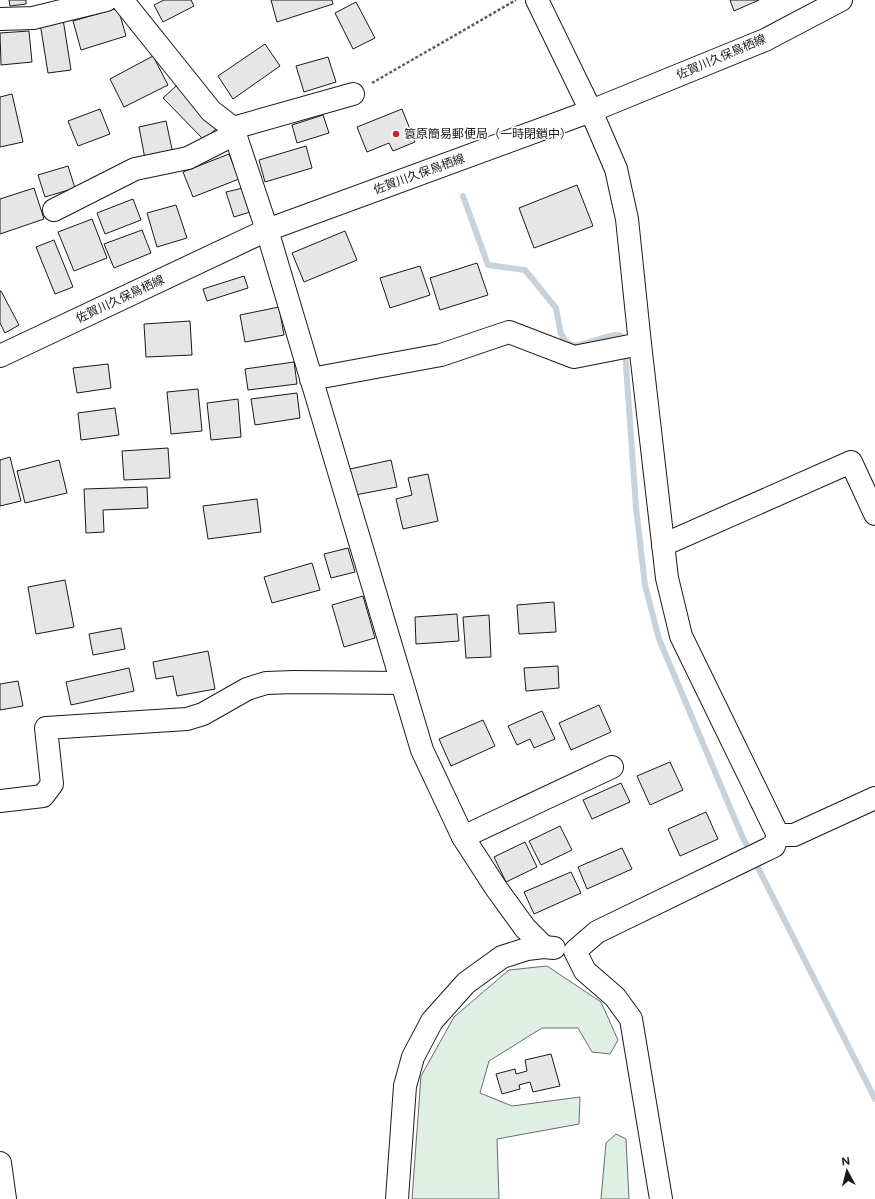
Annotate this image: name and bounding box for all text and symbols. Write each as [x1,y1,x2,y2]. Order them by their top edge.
street label: 佐賀川久保鳥栖線 [674,32,768,82]
place label: 簑原簡易郵便局（一時閉鎖中） [404,127,572,141]
marker: 簑原簡易郵便局（一時閉鎖中） [391,129,401,139]
street label: 佐賀川久保鳥栖線 [371,151,467,197]
street label: 佐賀川久保鳥栖線 [74,272,166,326]
north arrow [827,1151,867,1191]
text: N [841,1155,851,1169]

